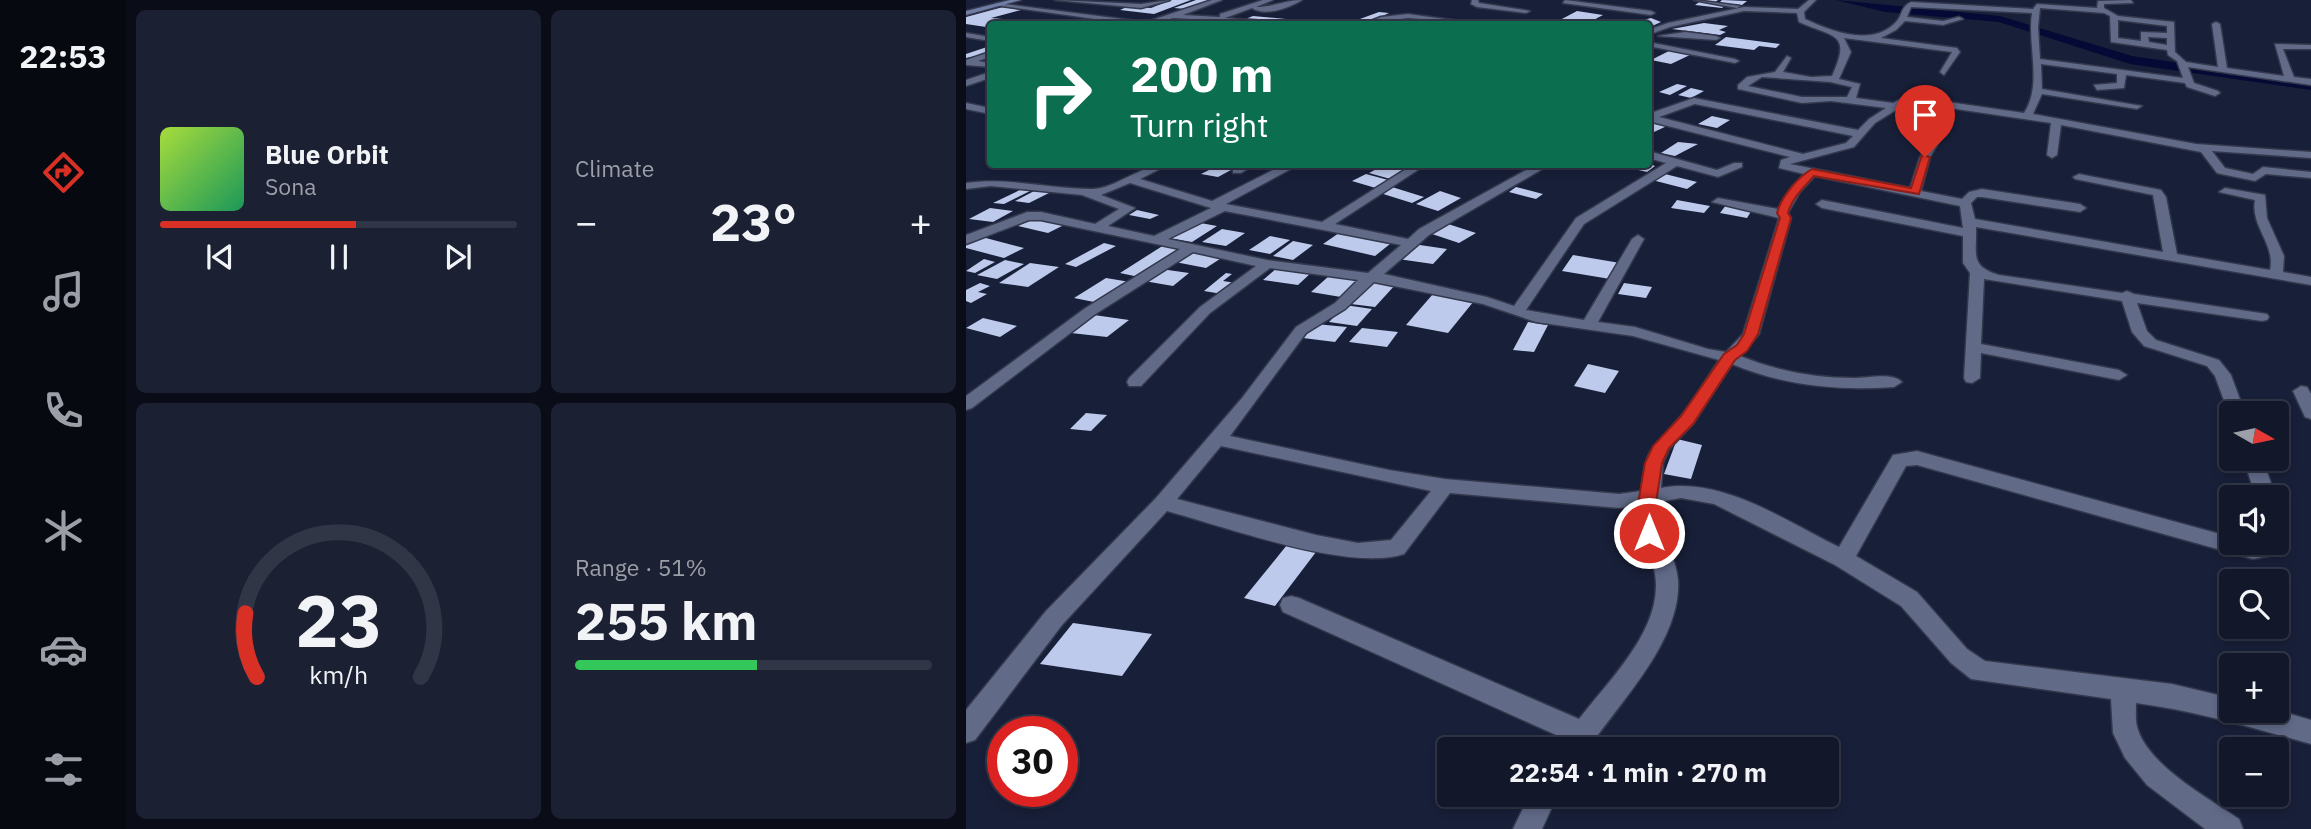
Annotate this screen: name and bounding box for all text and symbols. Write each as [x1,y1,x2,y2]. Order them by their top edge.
text: 22:53 [19,35,107,77]
text: 200 m [1130,42,1274,105]
icon: right [1015,49,1106,140]
pin [1895,85,1955,157]
icon: arrive [1906,96,1944,134]
text: Turn right [1130,104,1268,146]
text: Blue Orbit [265,137,389,171]
icon: directions [39,148,88,197]
text: Climate [575,153,654,183]
text: Sona [265,171,317,201]
text: 23° [710,188,797,255]
text: − [575,197,598,246]
text: + [909,197,932,246]
icon: previous [201,238,239,276]
icon: pause [320,238,358,276]
icon: next [439,238,477,276]
icon: music [39,267,88,316]
icon: phone [39,386,88,435]
north arrow [2219,401,2289,471]
map controls [2219,401,2289,807]
button: sound [2219,485,2289,555]
position arrow [1612,496,1686,570]
icon: climate [39,506,88,555]
text: Range · 51% [575,552,707,582]
button: search [2219,569,2289,639]
text: 23 [295,572,382,667]
text: 255 km [575,587,757,654]
icon: car [39,625,88,674]
button: + [2219,653,2289,723]
text: km/h [309,658,368,691]
speed limit sign: 30 [987,716,1078,807]
button: − [2219,737,2289,807]
icon: filters [39,745,88,794]
text: 22:54 · 1 min · 270 m [1509,755,1767,789]

